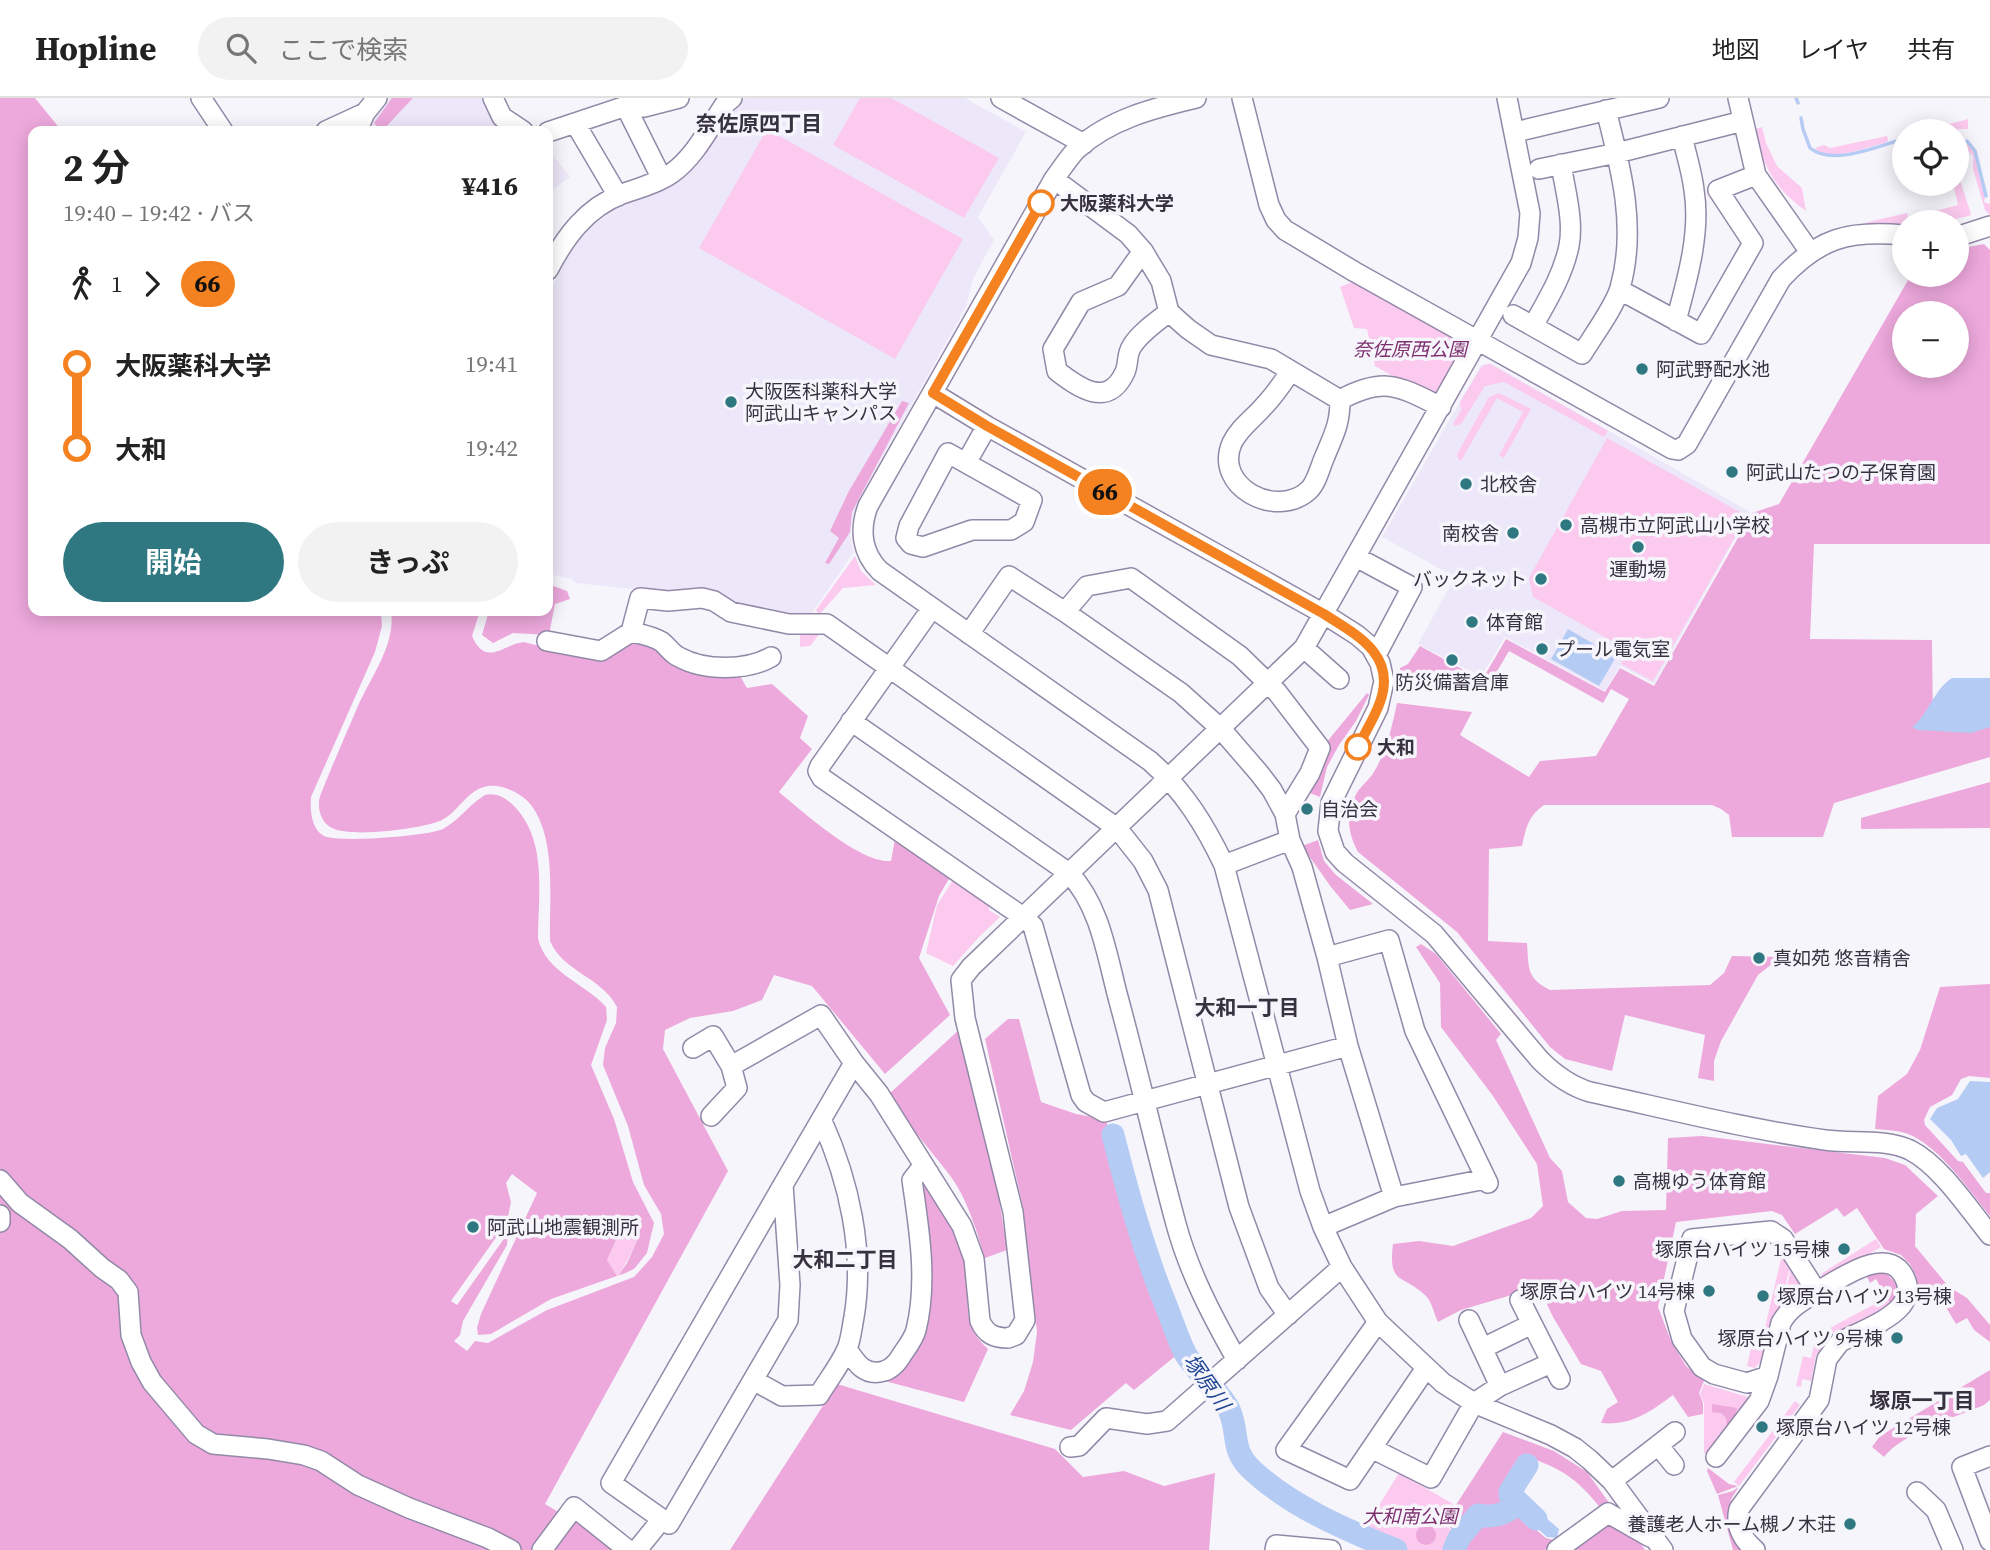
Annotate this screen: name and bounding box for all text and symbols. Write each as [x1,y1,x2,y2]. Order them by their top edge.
search box [198,17,688,80]
text: Hopline [35,26,156,71]
icon: search [222,29,260,67]
text: ここで検索 [278,32,408,68]
text: 地図 [1712,33,1760,66]
text: レイヤ [1798,33,1869,66]
text: 共有 [1907,33,1955,66]
district label: 奈佐原四丁目 [696,109,822,138]
map controls [1892,119,1969,378]
button: locate [1892,119,1969,196]
text: 2 分 [63,142,130,194]
text: ¥416 [462,168,518,204]
marker: 大阪薬科大学 [1028,190,1054,216]
place label: 大阪薬科大学 [1060,190,1174,216]
text: 19:40 – 19:42 · バス [63,197,255,229]
button: + [1892,210,1969,287]
icon: walk [63,265,101,303]
icon: forward [133,265,171,303]
text: 66 [195,267,221,300]
text: 1 [111,268,123,300]
button: − [1892,301,1969,378]
park label: 奈佐原西公園 [1353,336,1470,362]
text: 大阪薬科大学 [115,348,271,384]
text: 19:41 [465,348,518,380]
place label: 阿武野配水池 [1656,356,1770,382]
marker: 阿武野配水池 [1634,361,1650,377]
place label: 大阪医科薬科大学 阿武山キャンパス [745,378,897,426]
marker: 大阪医科薬科大学 阿武山キャンパス [723,394,739,410]
text: 大和 [115,432,167,468]
text: 19:42 [465,432,518,464]
place label: 阿武山たつの子保育園 [1746,459,1936,485]
marker: 阿武山たつの子保育園 [1724,464,1740,480]
line badge: 66 [1074,469,1136,515]
place label: 北校舎 [1480,471,1537,497]
text: 66 [1092,475,1118,508]
marker: 北校舎 [1458,476,1474,492]
place label: 高槻市立阿武山小学校 [1580,512,1770,538]
marker: 高槻市立阿武山小学校 [1558,517,1574,533]
place label: 南校舎 [1442,520,1499,546]
button: 開始 [63,522,284,602]
button: きっぷ [298,522,518,602]
marker: 南校舎 [1505,525,1521,541]
marker: 運動場 [1630,539,1646,555]
place label: 運動場 [1609,556,1667,582]
place label: バックネット [1413,566,1527,592]
marker: バックネット [1533,571,1549,587]
place label: 体育館 [1486,609,1543,635]
marker: 体育館 [1464,614,1480,630]
place label: プール電気室 [1556,636,1670,662]
marker: プール電気室 [1534,641,1550,657]
marker: 防災備蓄倉庫 [1444,652,1460,668]
place label: 防災備蓄倉庫 [1395,669,1509,695]
marker: 大和 [1345,734,1371,760]
place label: 大和 [1377,734,1415,760]
place label: 自治会 [1321,796,1378,822]
marker: 自治会 [1299,801,1315,817]
place label: 真如苑 悠音精舎 [1773,945,1910,971]
marker: 真如苑 悠音精舎 [1751,950,1767,966]
district label: 大和一丁目 [1195,993,1300,1022]
place label: 高槻ゆう体育館 [1633,1168,1766,1194]
marker: 高槻ゆう体育館 [1611,1173,1627,1189]
place label: 阿武山地震観測所 [487,1214,639,1240]
marker: 阿武山地震観測所 [465,1219,481,1235]
place label: 塚原台ハイツ 15号棟 [1655,1236,1830,1262]
marker: 塚原台ハイツ 15号棟 [1836,1241,1852,1257]
district label: 大和二丁目 [793,1245,898,1274]
place label: 塚原台ハイツ 14号棟 [1520,1278,1695,1304]
marker: 塚原台ハイツ 14号棟 [1701,1283,1717,1299]
place label: 塚原台ハイツ 13号棟 [1777,1283,1952,1309]
marker: 塚原台ハイツ 13号棟 [1755,1288,1771,1304]
place label: 塚原台ハイツ 9号棟 [1717,1325,1883,1351]
marker: 塚原台ハイツ 9号棟 [1889,1330,1905,1346]
water label: 塚原川 [1177,1348,1238,1418]
district label: 塚原一丁目 [1870,1386,1975,1415]
place label: 塚原台ハイツ 12号棟 [1776,1414,1951,1440]
marker: 塚原台ハイツ 12号棟 [1754,1419,1770,1435]
park label: 大和南公園 [1362,1503,1460,1529]
place label: 養護老人ホーム槻ノ木荘 [1628,1511,1836,1537]
marker: 養護老人ホーム槻ノ木荘 [1842,1516,1858,1532]

